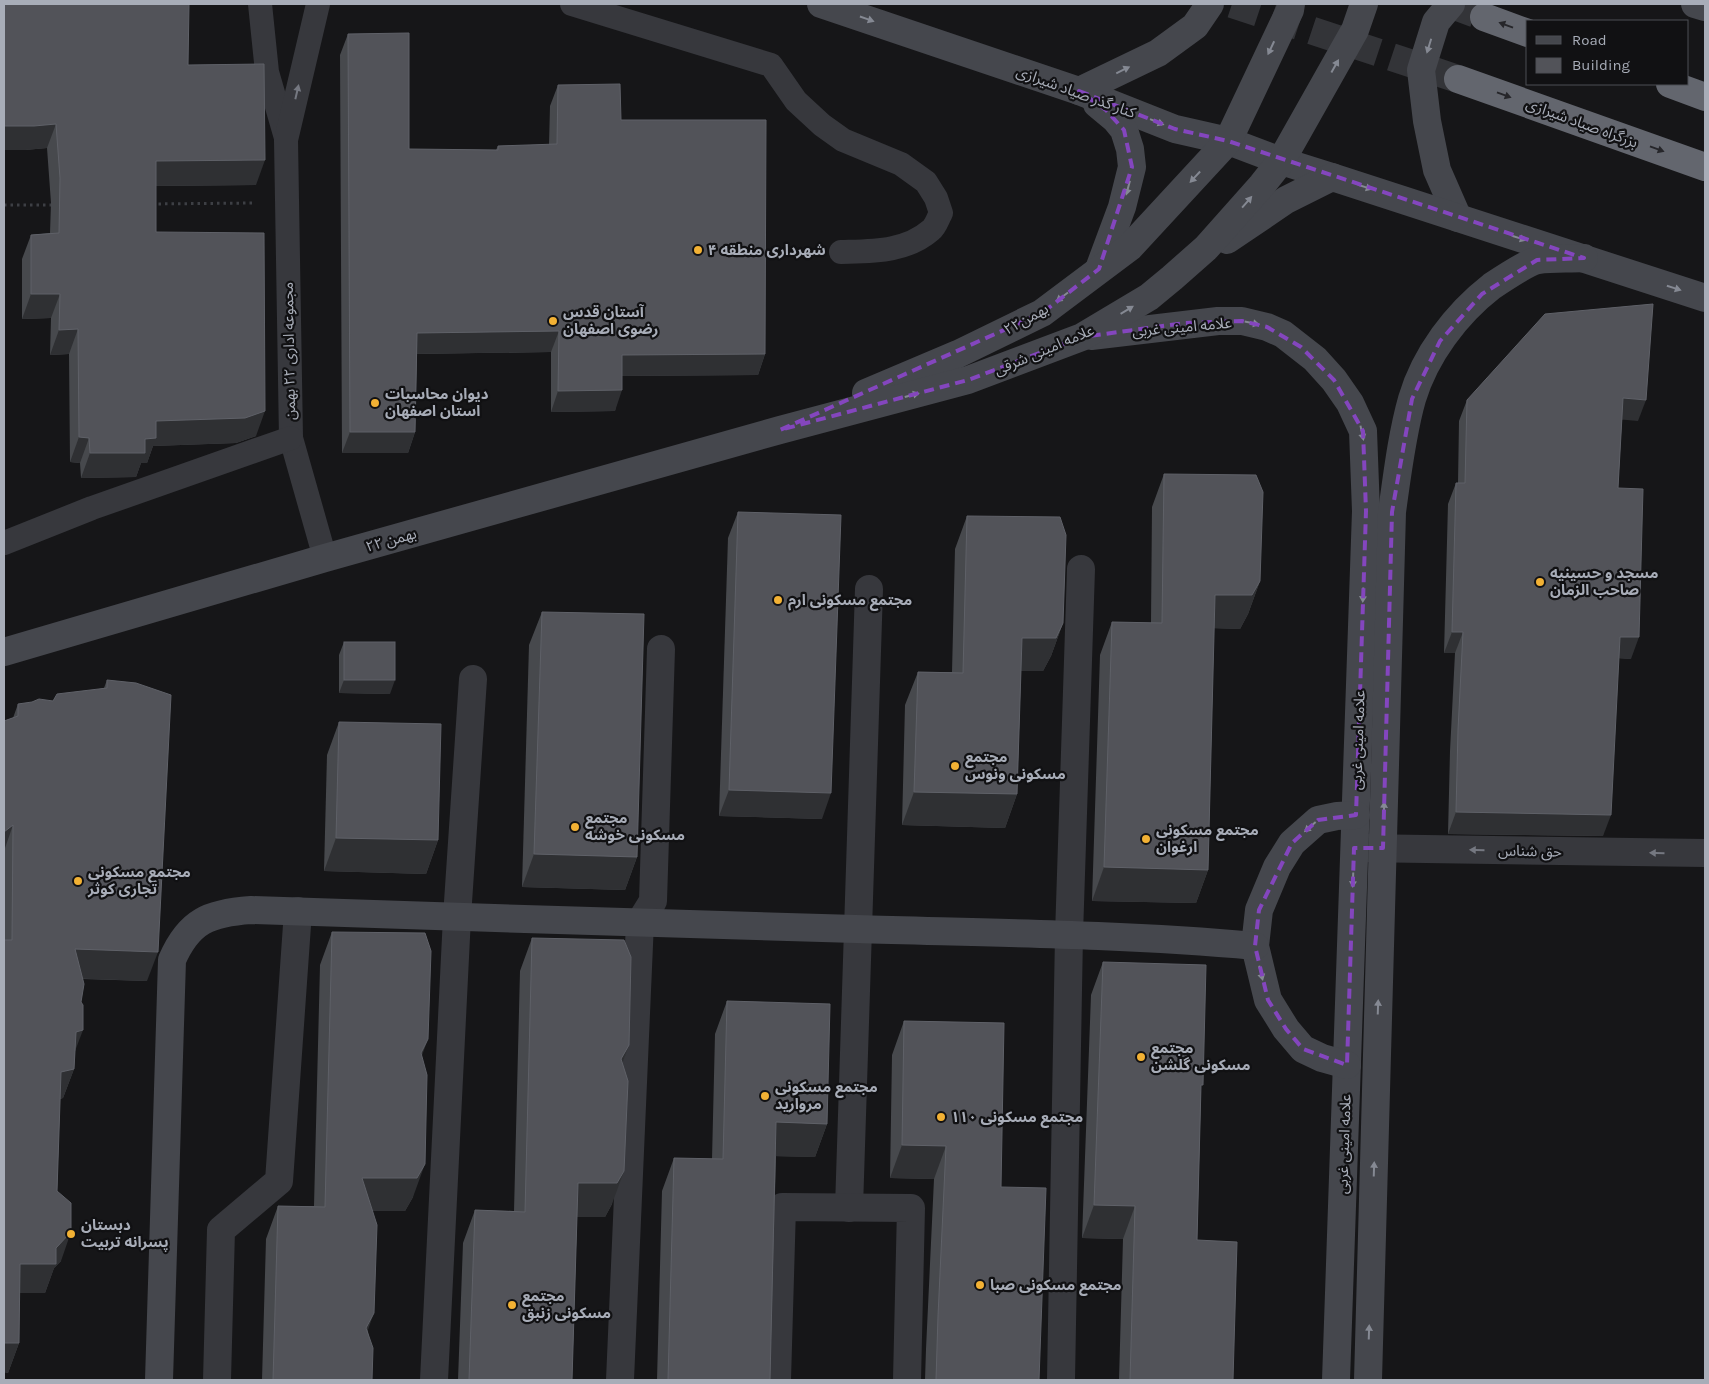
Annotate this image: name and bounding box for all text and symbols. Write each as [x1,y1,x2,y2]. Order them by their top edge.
one-way arrow [859,16,874,24]
legend [1526,20,1689,85]
one-way arrow [1498,21,1513,29]
text: Road [1572,31,1607,49]
one-way arrow [1424,38,1432,53]
one-way arrow [1267,41,1275,55]
text: Building [1572,56,1630,74]
one-way arrow [1330,59,1339,73]
street label: کنار گذر صیاد شیرازی [1014,62,1139,122]
one-way arrow [1116,66,1130,74]
one-way arrow [293,84,301,99]
one-way arrow [1497,91,1512,99]
street label: بزرگراه صیاد شیرازی [1524,94,1640,152]
one-way arrow [1150,118,1165,126]
one-way arrow [1650,146,1665,154]
one-way arrow [1189,170,1201,182]
one-way arrow [1123,180,1131,195]
one-way arrow [1357,184,1372,192]
one-way arrow [1241,197,1253,209]
one-way arrow [1512,234,1527,242]
place label: شهرداری منطقه ۴ [708,241,826,259]
marker: شهرداری منطقه ۴ [692,244,704,256]
street label: مجموعه اداری ۲۲ بهمن [279,282,299,420]
one-way arrow [1666,285,1681,292]
one-way arrow [1056,292,1069,303]
street label: ۲۲بهمن [1000,299,1052,339]
place label: آستان قدس رضوی اصفهان [563,303,658,338]
one-way arrow [1120,306,1133,315]
street label: علامه امینی غربی [1131,314,1233,340]
marker: آستان قدس رضوی اصفهان [547,315,559,327]
one-way arrow [1244,320,1260,328]
street label: علامه امینی شرقی [991,321,1097,379]
place label: دیوان محاسبات استان اصفهان [385,385,489,420]
one-way arrow [904,391,919,399]
marker: دیوان محاسبات استان اصفهان [369,397,381,409]
one-way arrow [1358,425,1366,441]
street label: ۲۲ بهمن [364,524,418,556]
place label: مسجد و حسینیه صاحب الزمان [1550,564,1659,599]
marker: مسجد و حسینیه صاحب الزمان [1534,576,1546,588]
one-way arrow [1359,587,1367,603]
place label: مجتمع مسکونی ارم [788,591,912,611]
marker: مجتمع مسکونی ارم [772,594,784,606]
street label: علامه امینی غربی [1347,689,1369,790]
place label: مجتمع مسکونی ونوس [965,748,1066,783]
marker: مجتمع مسکونی ونوس [949,760,961,772]
one-way arrow [1380,801,1388,817]
place label: مجتمع مسکونی خوشه [585,809,685,844]
marker: مجتمع مسکونی خوشه [569,821,581,833]
place label: مجتمع مسکونی ارغوان [1156,821,1259,856]
one-way arrow [1304,821,1317,832]
marker: مجتمع مسکونی ارغوان [1140,833,1152,845]
street label: حق شناس [1498,841,1562,862]
one-way arrow [1468,846,1484,854]
one-way arrow [1648,848,1664,856]
place label: مجتمع مسکونی تجاری کوثر [87,863,191,898]
one-way arrow [1349,872,1357,888]
marker: مجتمع مسکونی تجاری کوثر [72,875,84,887]
one-way arrow [1257,965,1265,980]
one-way arrow [1375,998,1383,1014]
place label: مجتمع مسکونی گلشن [1151,1039,1250,1074]
marker: مجتمع مسکونی گلشن [1135,1051,1147,1063]
place label: مجتمع مسکونی مروارید [775,1078,878,1113]
marker: مجتمع مسکونی مروارید [759,1090,771,1102]
street label: علامه امینی غربی [1333,1093,1355,1194]
place label: مجتمع مسکونی ۱۱۰ [951,1108,1083,1128]
marker: مجتمع مسکونی ۱۱۰ [935,1111,947,1123]
one-way arrow [1370,1161,1378,1177]
place label: دبستان پسرانه تربیت [81,1216,169,1252]
marker: دبستان پسرانه تربیت [65,1228,77,1240]
place label: مجتمع مسکونی صبا [990,1276,1122,1296]
marker: مجتمع مسکونی صبا [974,1279,986,1291]
place label: مجتمع مسکونی زنبق [522,1287,611,1322]
marker: مجتمع مسکونی زنبق [506,1299,518,1311]
one-way arrow [1366,1323,1374,1339]

